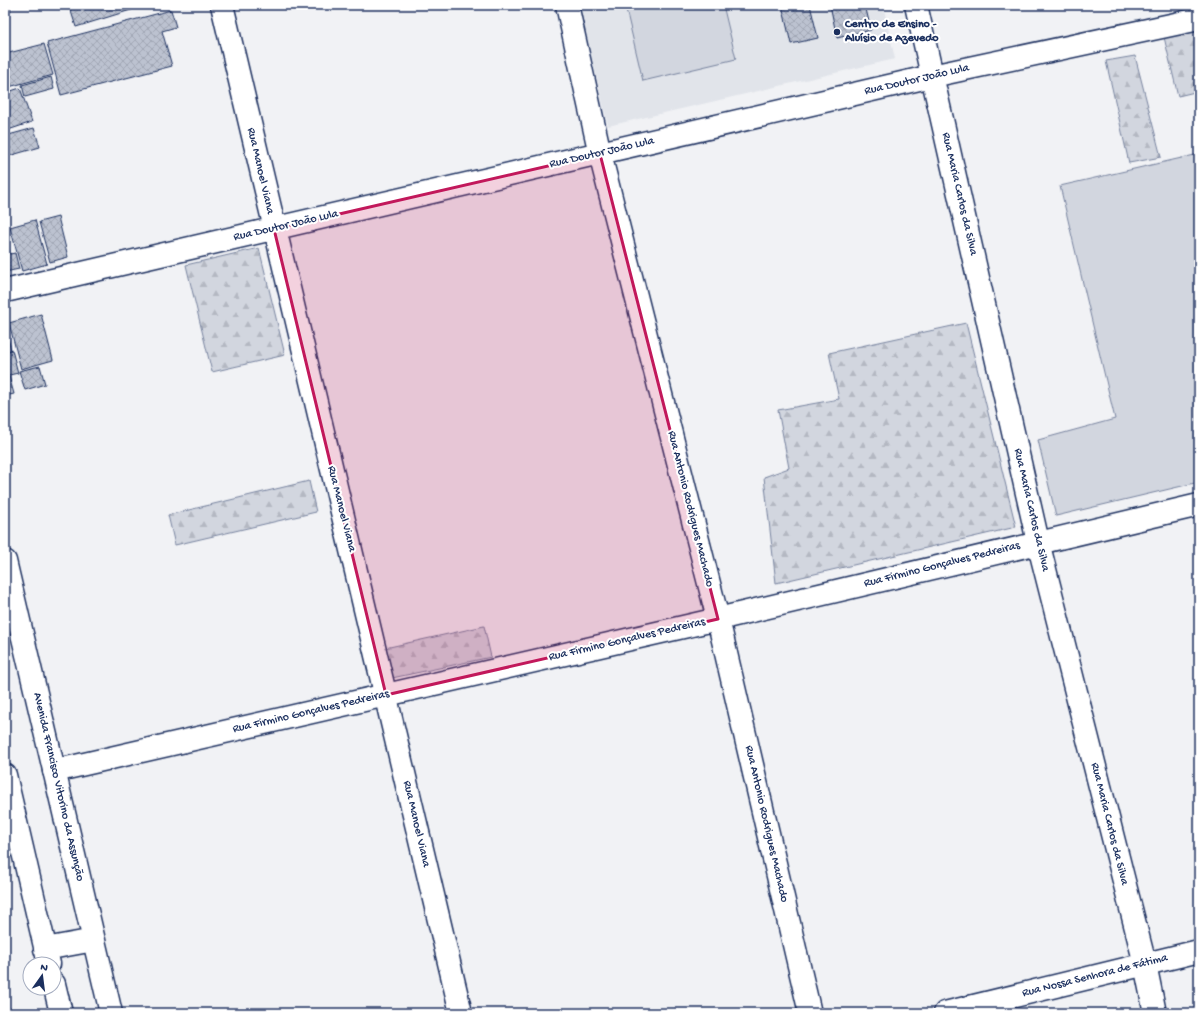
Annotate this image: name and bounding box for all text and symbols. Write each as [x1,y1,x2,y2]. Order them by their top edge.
place label: Centro de Ensino - Aluísio de Azevedo [844,18,939,46]
marker: Centro de Ensino - Aluísio de Azevedo [832,27,842,37]
street label: Rua Doutor João Lula [863,61,971,99]
street label: Rua Manoel Viana [243,126,277,216]
street label: Rua Maria Carlos da Silva [938,131,980,257]
street label: Rua Doutor João Lula [548,134,656,172]
street label: Rua Doutor João Lula [232,207,340,245]
street label: Rua Antonio Rodrigues Machado [664,429,716,589]
street label: Rua Maria Carlos da Silva [1010,447,1052,573]
street label: Rua Manoel Viana [324,464,359,554]
street label: Rua Firmino Gonçalves Pedreiras [863,539,1022,591]
street label: Rua Firmino Gonçalves Pedreiras [547,615,707,665]
street label: Rua Firmino Gonçalves Pedreiras [231,687,391,737]
street label: Avenida Francisco Vitorino da Assunção [29,691,87,883]
street label: Rua Antonio Rodrigues Machado [741,744,791,904]
street label: Rua Maria Carlos da Silva [1087,761,1131,887]
street label: Rua Manoel Viana [399,779,433,869]
street label: Rua Nossa Senhora de Fátima [1021,951,1169,1001]
north arrow [22,956,62,996]
text: N [39,962,49,975]

